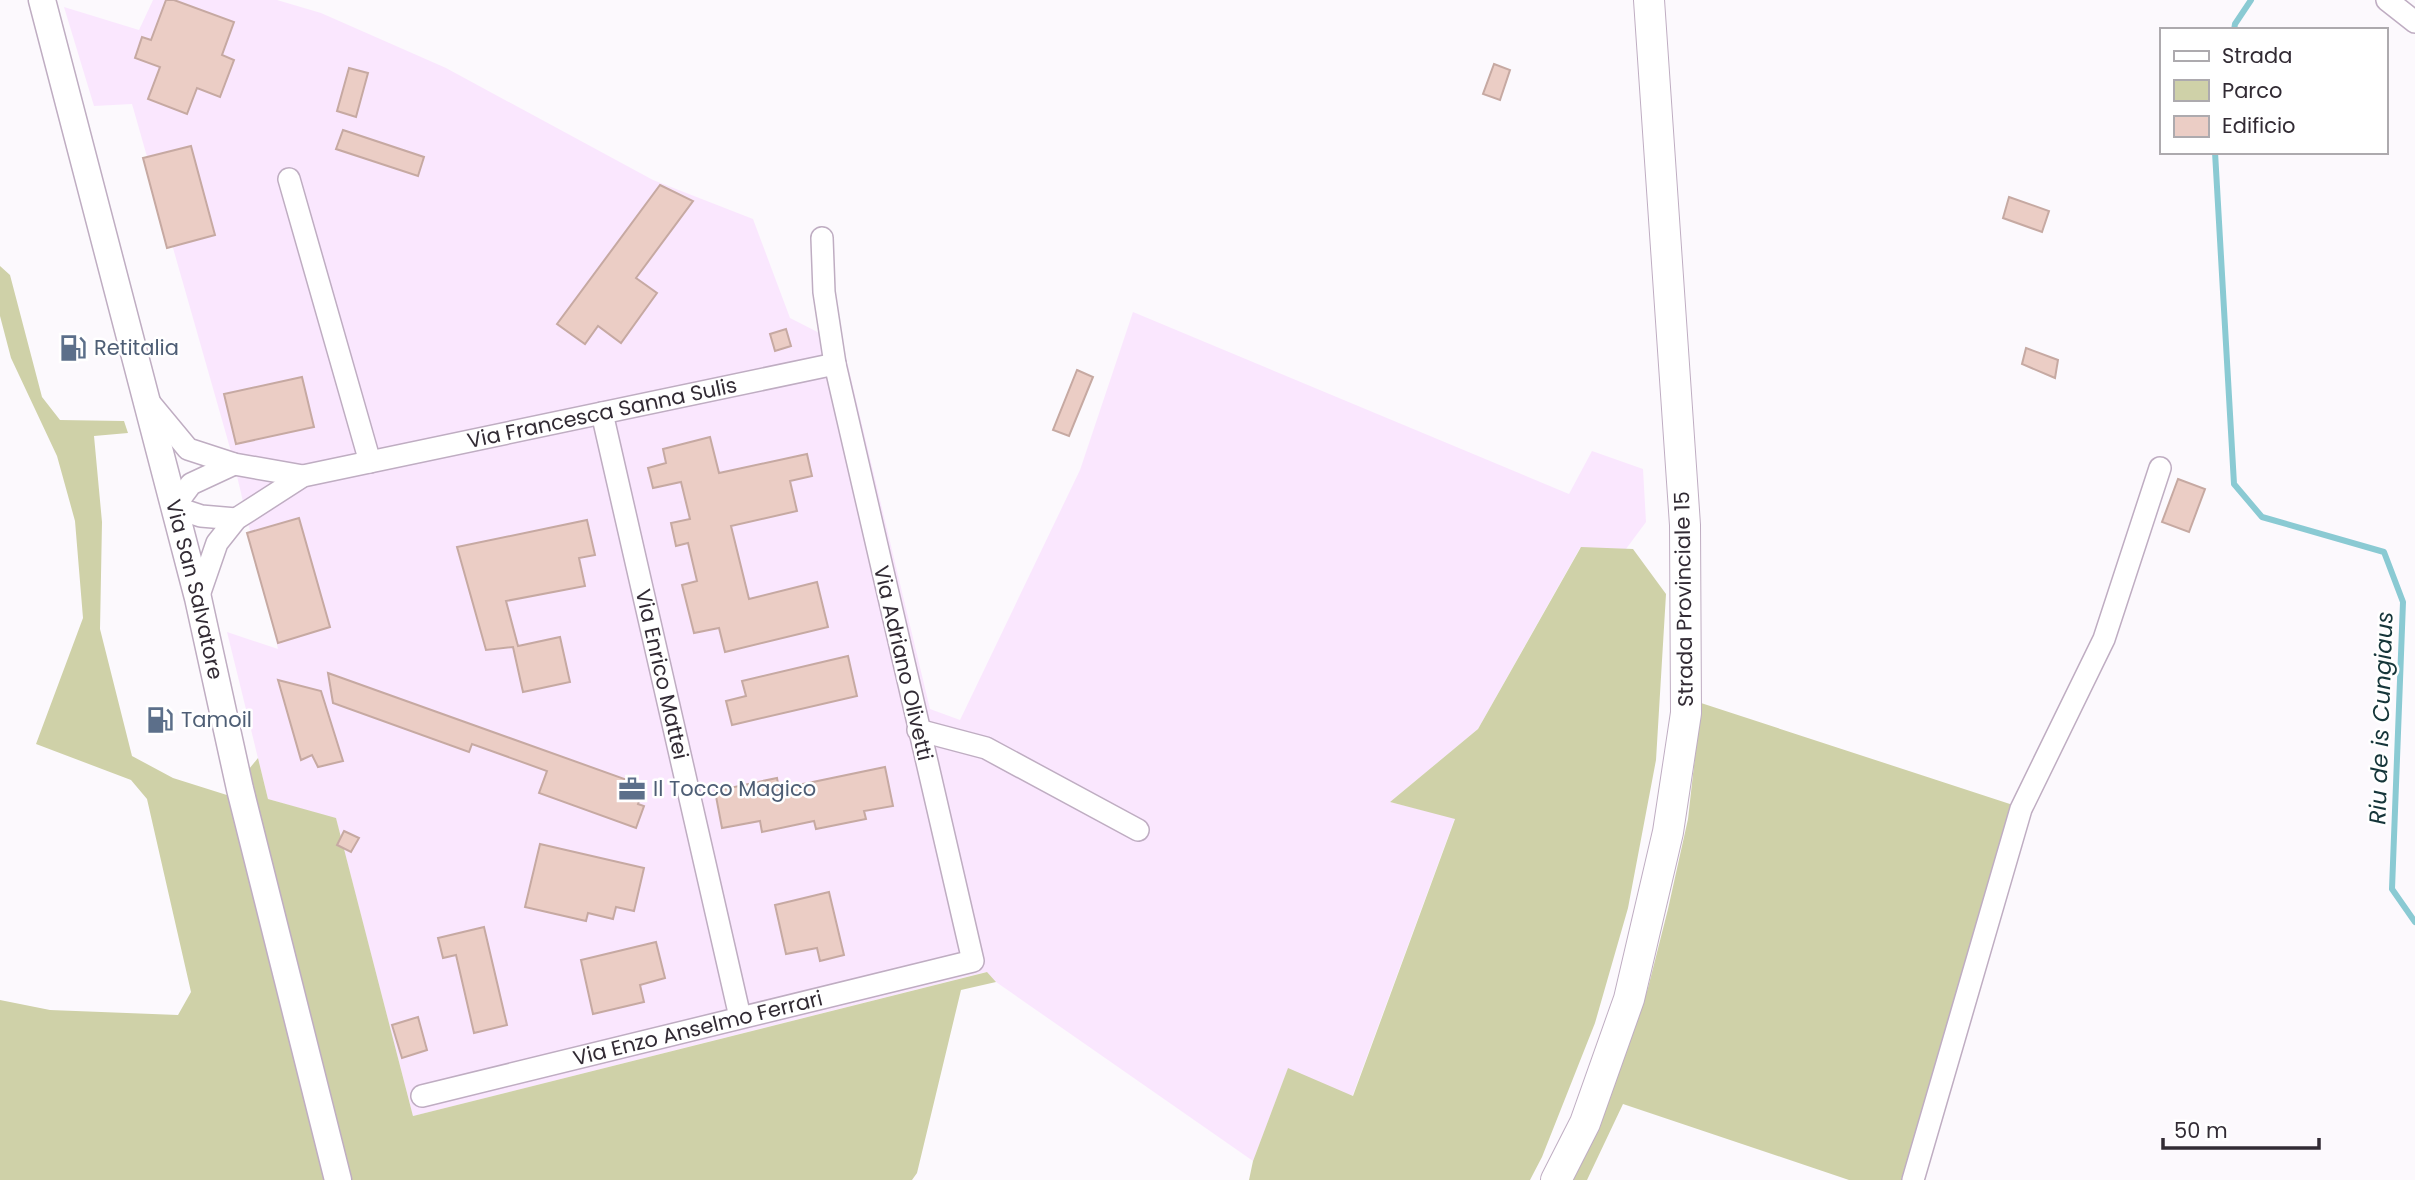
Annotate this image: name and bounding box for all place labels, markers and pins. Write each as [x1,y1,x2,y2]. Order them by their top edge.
fuel station icon: Retitalia [58,333,88,363]
place label: Retitalia [94,333,179,362]
fuel station icon: Tamoil [145,705,175,735]
place label: Tamoil [181,705,252,734]
office icon: Il Tocco Magico [617,774,647,804]
place label: Il Tocco Magico [653,774,816,803]

